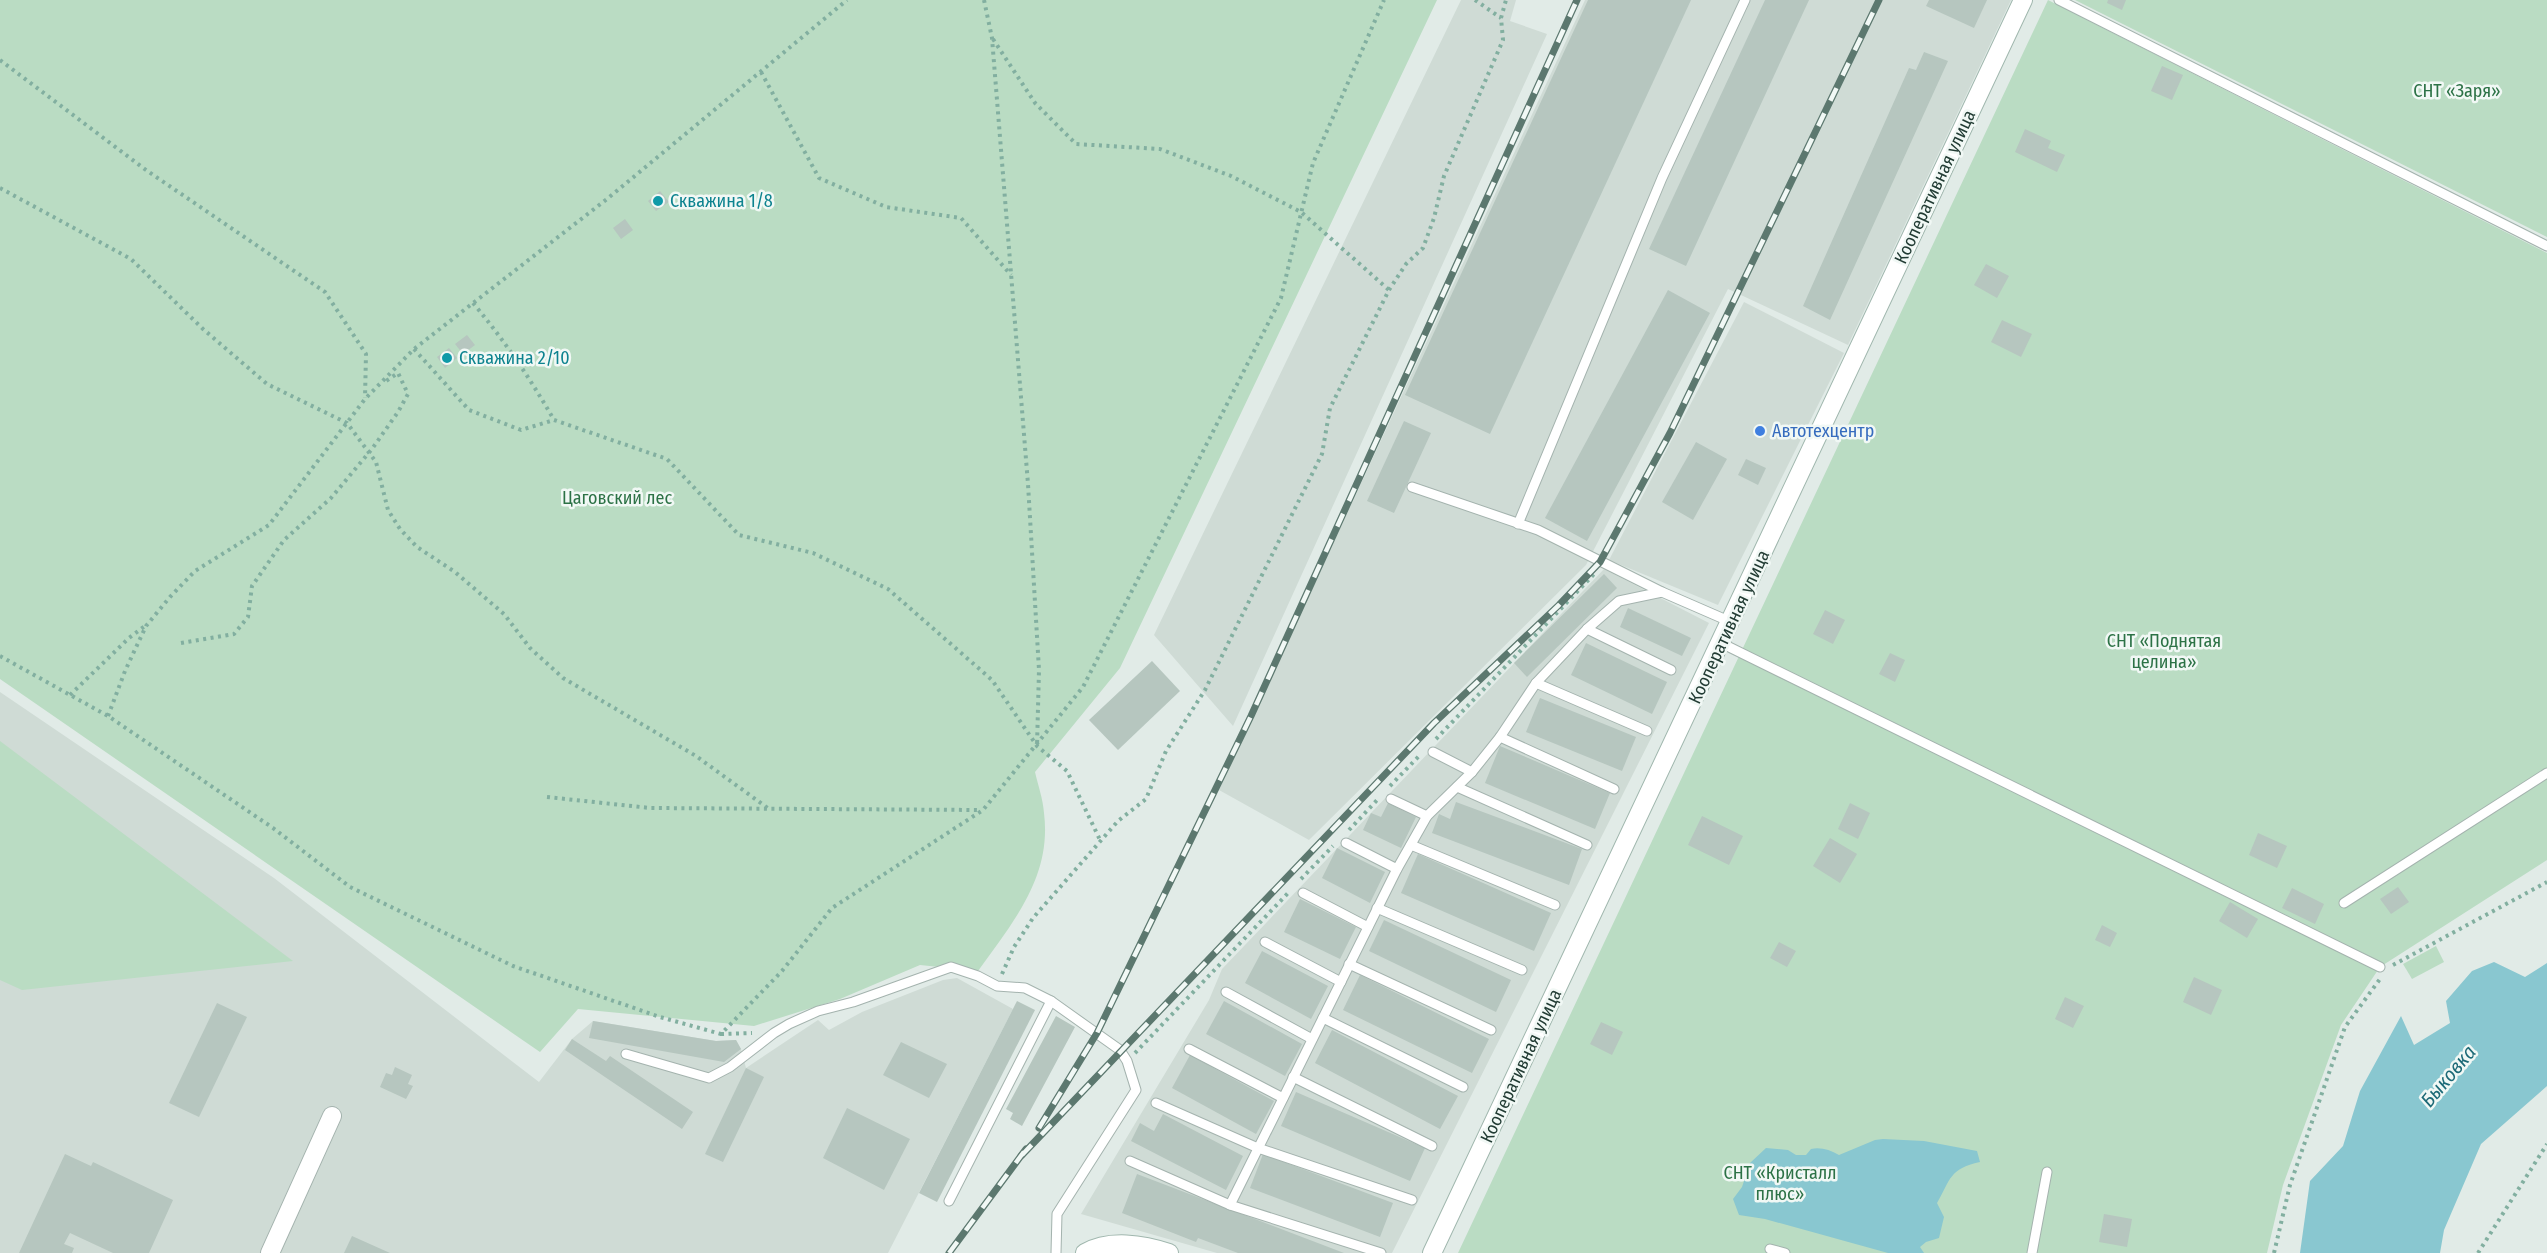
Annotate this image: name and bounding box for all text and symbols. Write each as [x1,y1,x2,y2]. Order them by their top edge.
park label: СНТ «Заря» [2413,80,2501,102]
street label: Кооперативная улица [1890,106,1980,267]
place label: Скважина 1/8 [670,190,773,212]
marker: Скважина 1/8 [651,194,665,208]
place label: Скважина 2/10 [459,347,570,369]
marker: Скважина 2/10 [440,351,454,365]
place label: Автотехцентр [1772,420,1874,442]
marker: Автотехцентр [1753,424,1767,438]
park label: Цаговский лес [562,487,672,509]
street label: Кооперативная улица [1684,546,1774,707]
park label: СНТ «Поднятая целина» [2107,630,2221,673]
street label: Кооперативная улица [1476,985,1566,1146]
water label: Быковка [2415,1040,2481,1112]
park label: СНТ «Кристалл плюс» [1724,1162,1836,1205]

